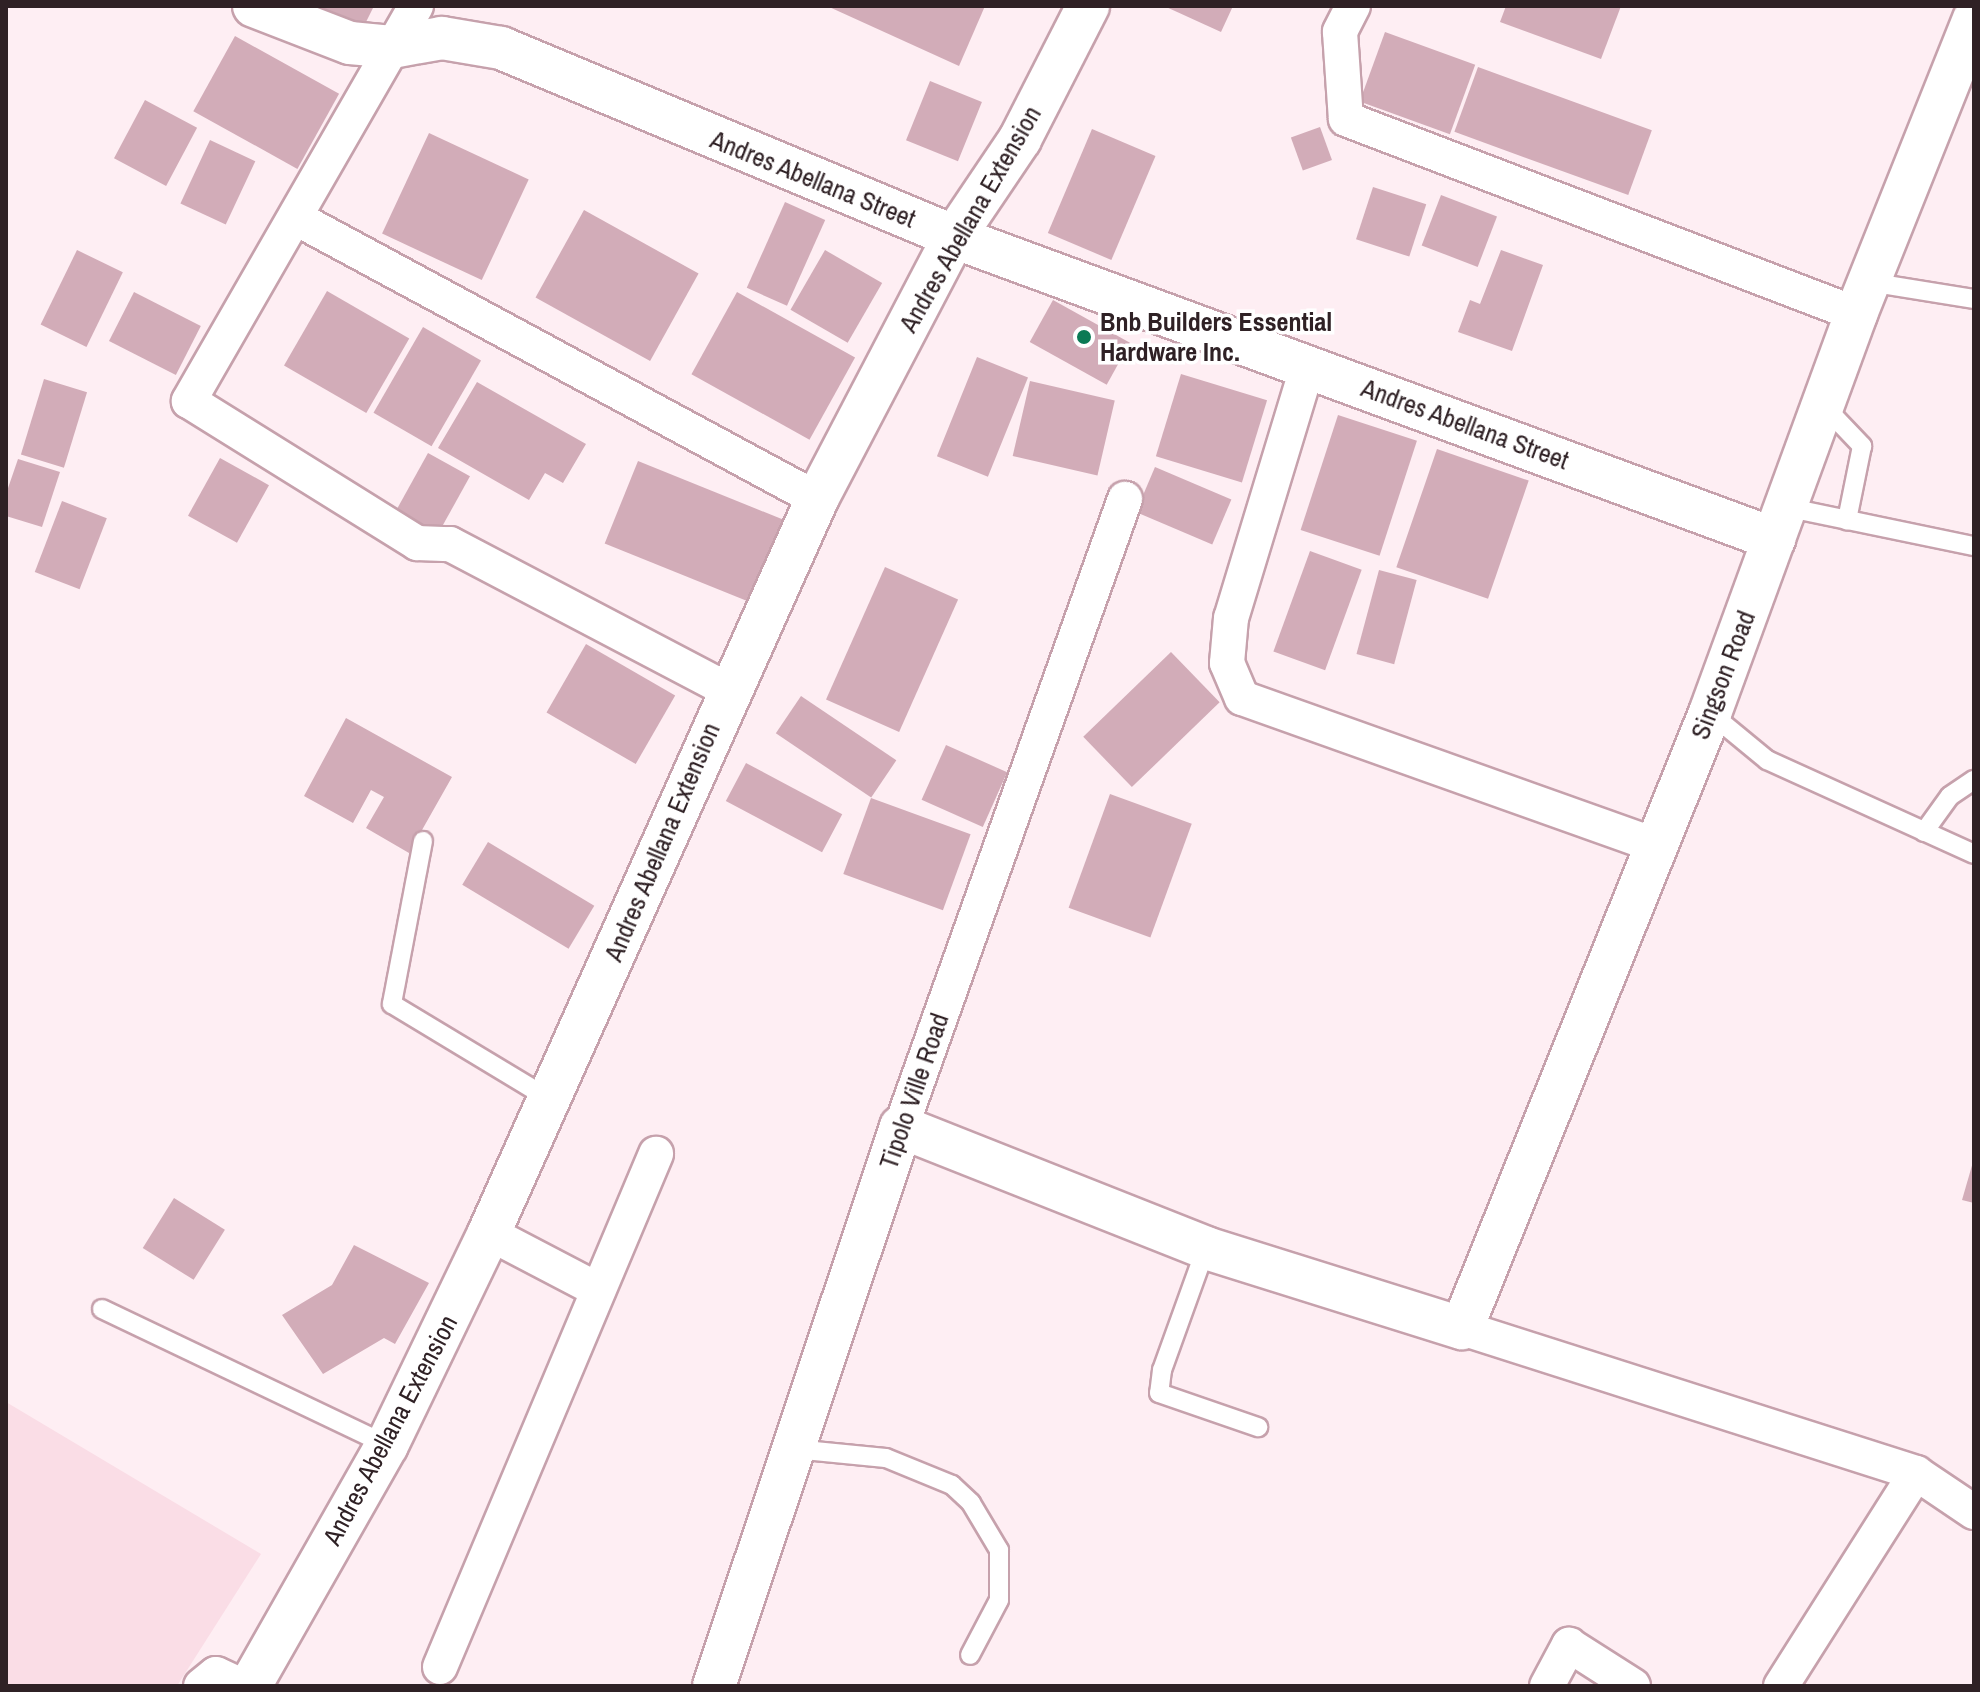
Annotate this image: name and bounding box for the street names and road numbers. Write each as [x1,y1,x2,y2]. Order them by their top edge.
street label: Andres Abellana Extension [892,100,1048,338]
street label: Andres Abellana Street [706,123,920,235]
street label: Andres Abellana Street [1357,372,1573,476]
street label: Singson Road [1684,606,1762,744]
street label: Andres Abellana Extension [597,718,727,966]
street label: Tipolo Ville Road [873,1009,955,1173]
street label: Andres Abellana Extension [316,1309,464,1551]

